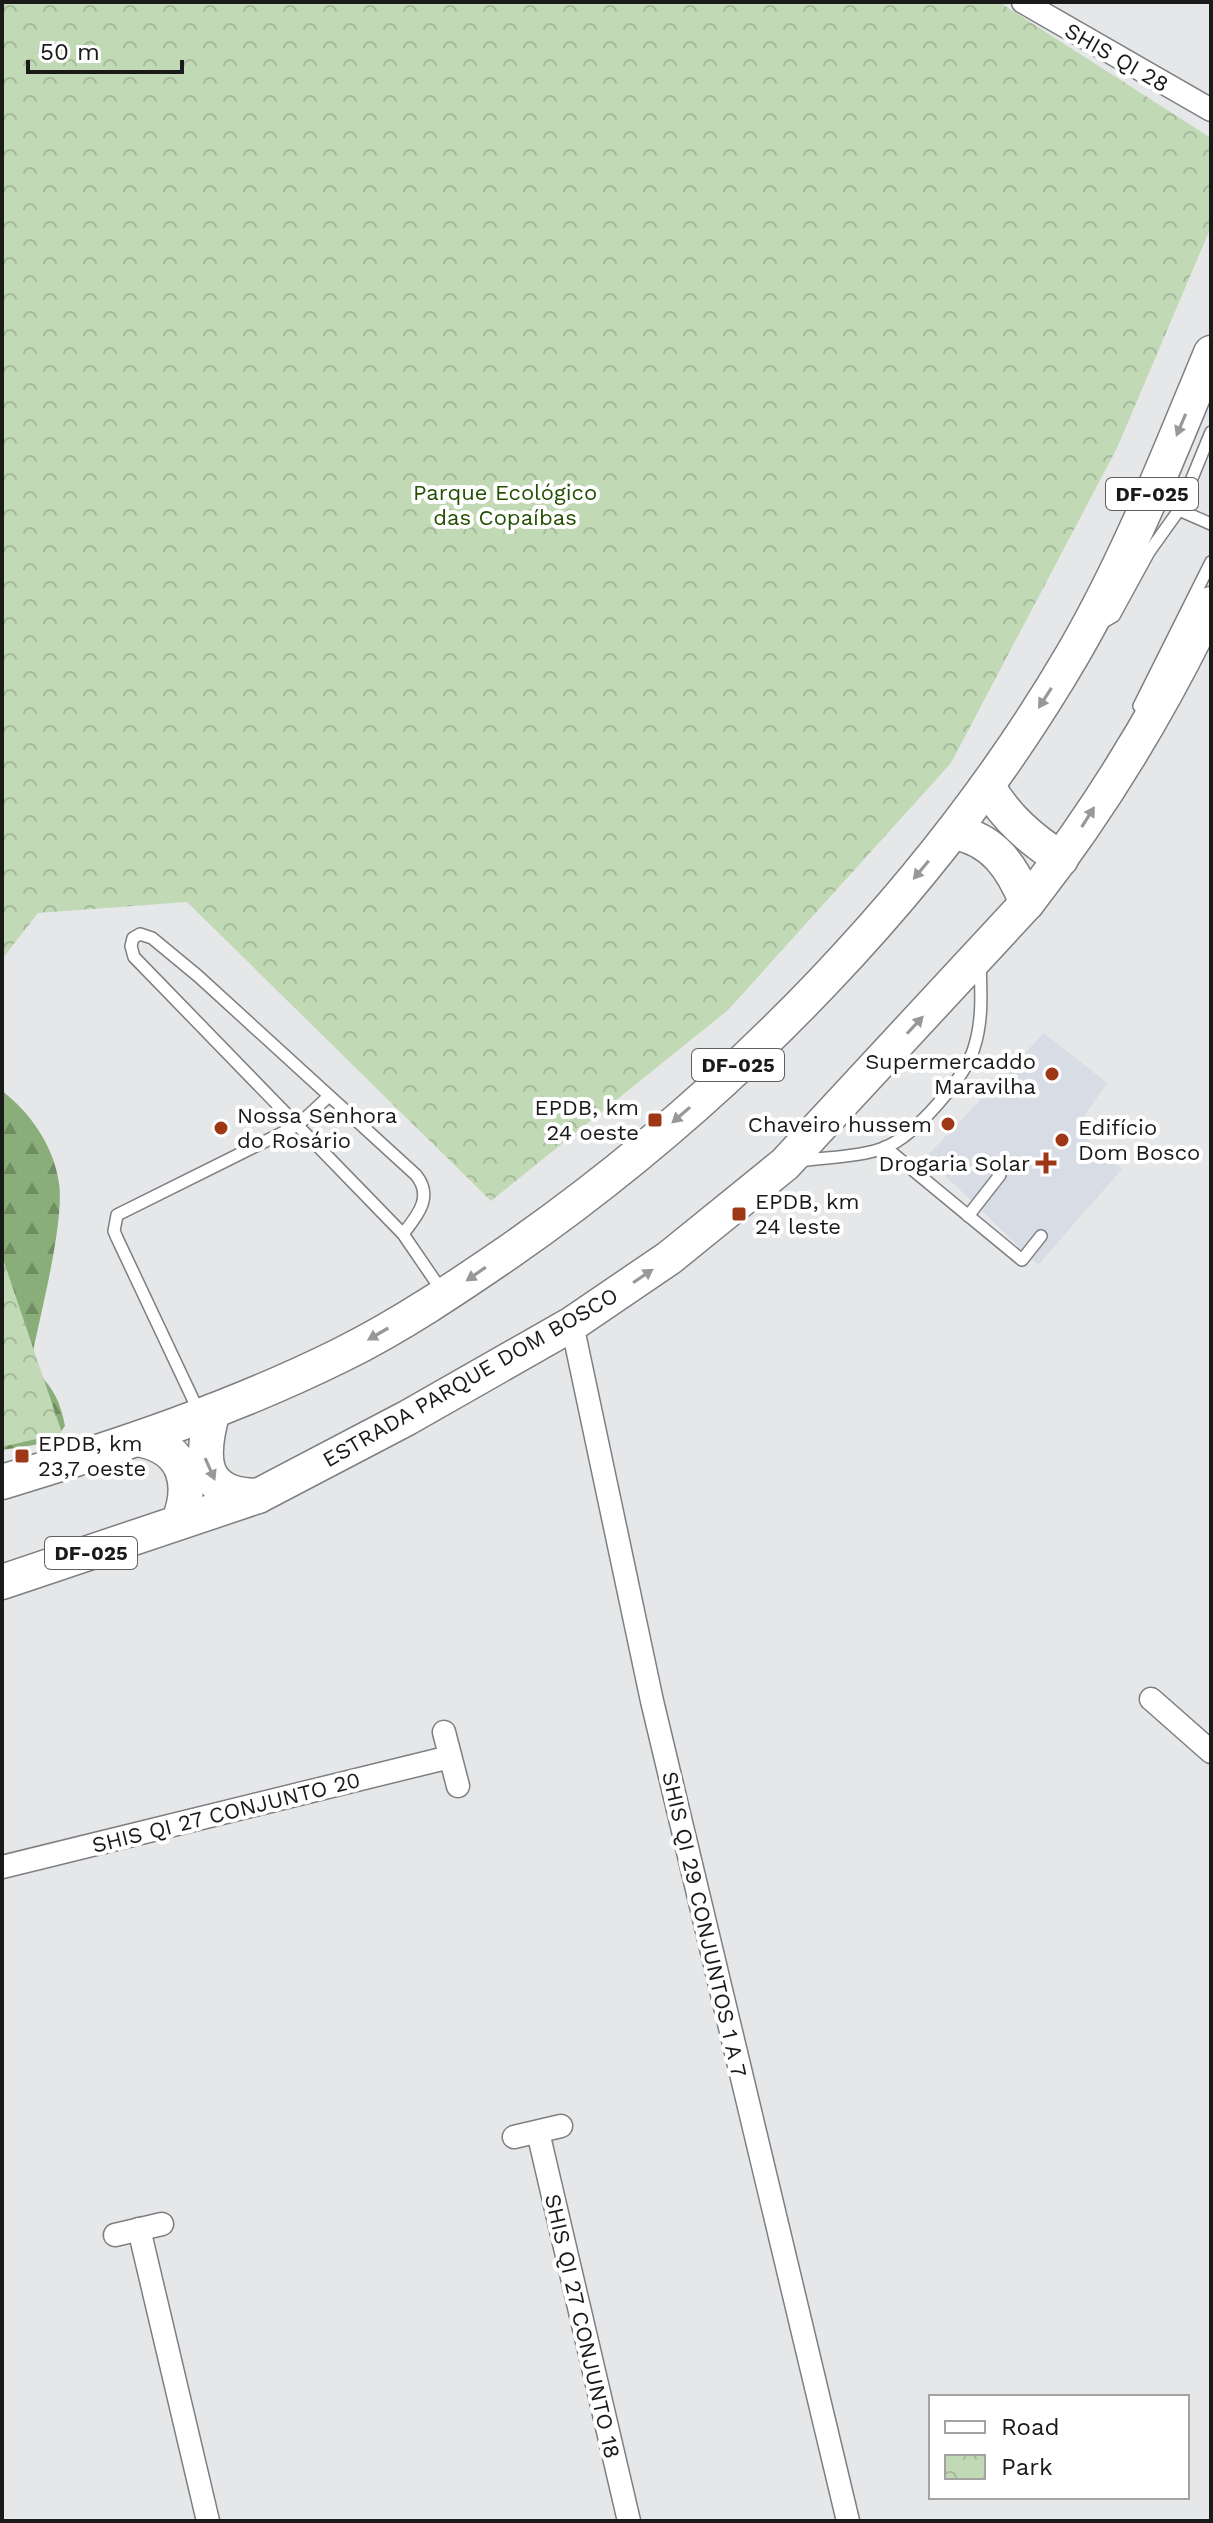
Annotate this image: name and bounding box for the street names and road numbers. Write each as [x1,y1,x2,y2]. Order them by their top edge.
street label: SHIS QI 28 [1061,18,1173,97]
road number: DF-025 [1106,478,1198,510]
road number: DF-025 [692,1049,784,1081]
street label: ESTRADA PARQUE DOM BOSCO [318,1282,622,1472]
road number: DF-025 [45,1537,137,1569]
street label: SHIS QI 27 CONJUNTO 20 [89,1767,363,1858]
street label: SHIS QI 29 CONJUNTOS 1 A 7 [657,1769,752,2079]
street label: SHIS QI 27 CONJUNTO 18 [540,2191,625,2461]

